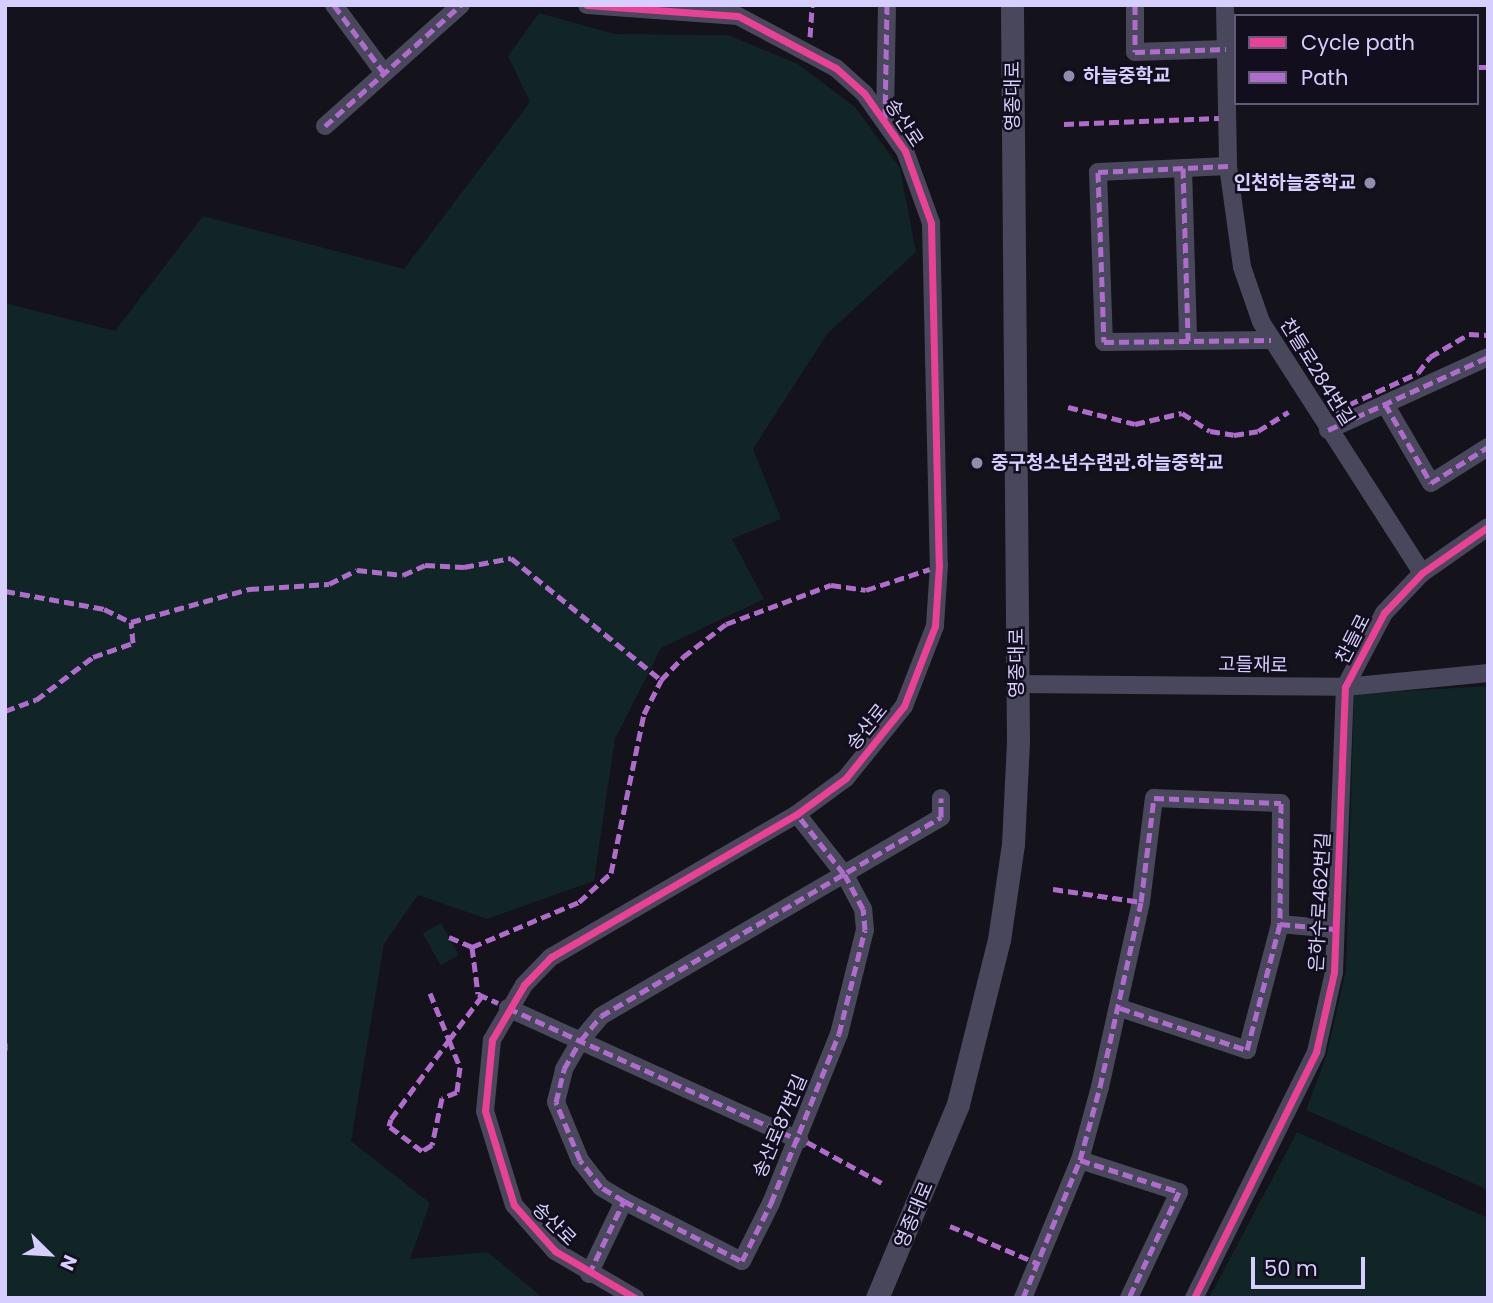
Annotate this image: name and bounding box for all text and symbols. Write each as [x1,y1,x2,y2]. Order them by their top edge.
legend [1234,14,1479,105]
text: Cycle path [1301,28,1415,57]
street label: 영종대로 [1002,61,1024,131]
text: Path [1301,63,1348,92]
place label: 하늘중학교 [1083,65,1170,87]
marker: 하늘중학교 [1061,68,1077,84]
street label: 송산로 [880,95,928,151]
place label: 인천하늘중학교 [1234,172,1356,194]
marker: 인천하늘중학교 [1362,175,1378,191]
street label: 찬들로284번길 [1275,314,1359,430]
place label: 중구청소년수련관.하늘중학교 [991,452,1224,474]
marker: 중구청소년수련관.하늘중학교 [969,455,985,471]
street label: 찬들로 [1331,610,1375,668]
street label: 영종대로 [1006,628,1028,698]
street label: 고들재로 [1218,653,1288,677]
street label: 송산로 [842,699,892,755]
street label: 은하수로462번길 [1305,832,1335,972]
street label: 송산로87번길 [748,1071,812,1181]
street label: 영종대로 [890,1178,938,1252]
street label: 송산로 [527,1197,581,1251]
north arrow [14,1219,84,1289]
scale bar [1255,1244,1369,1288]
text: N [53,1251,84,1275]
text: 50 m [1264,1254,1318,1283]

